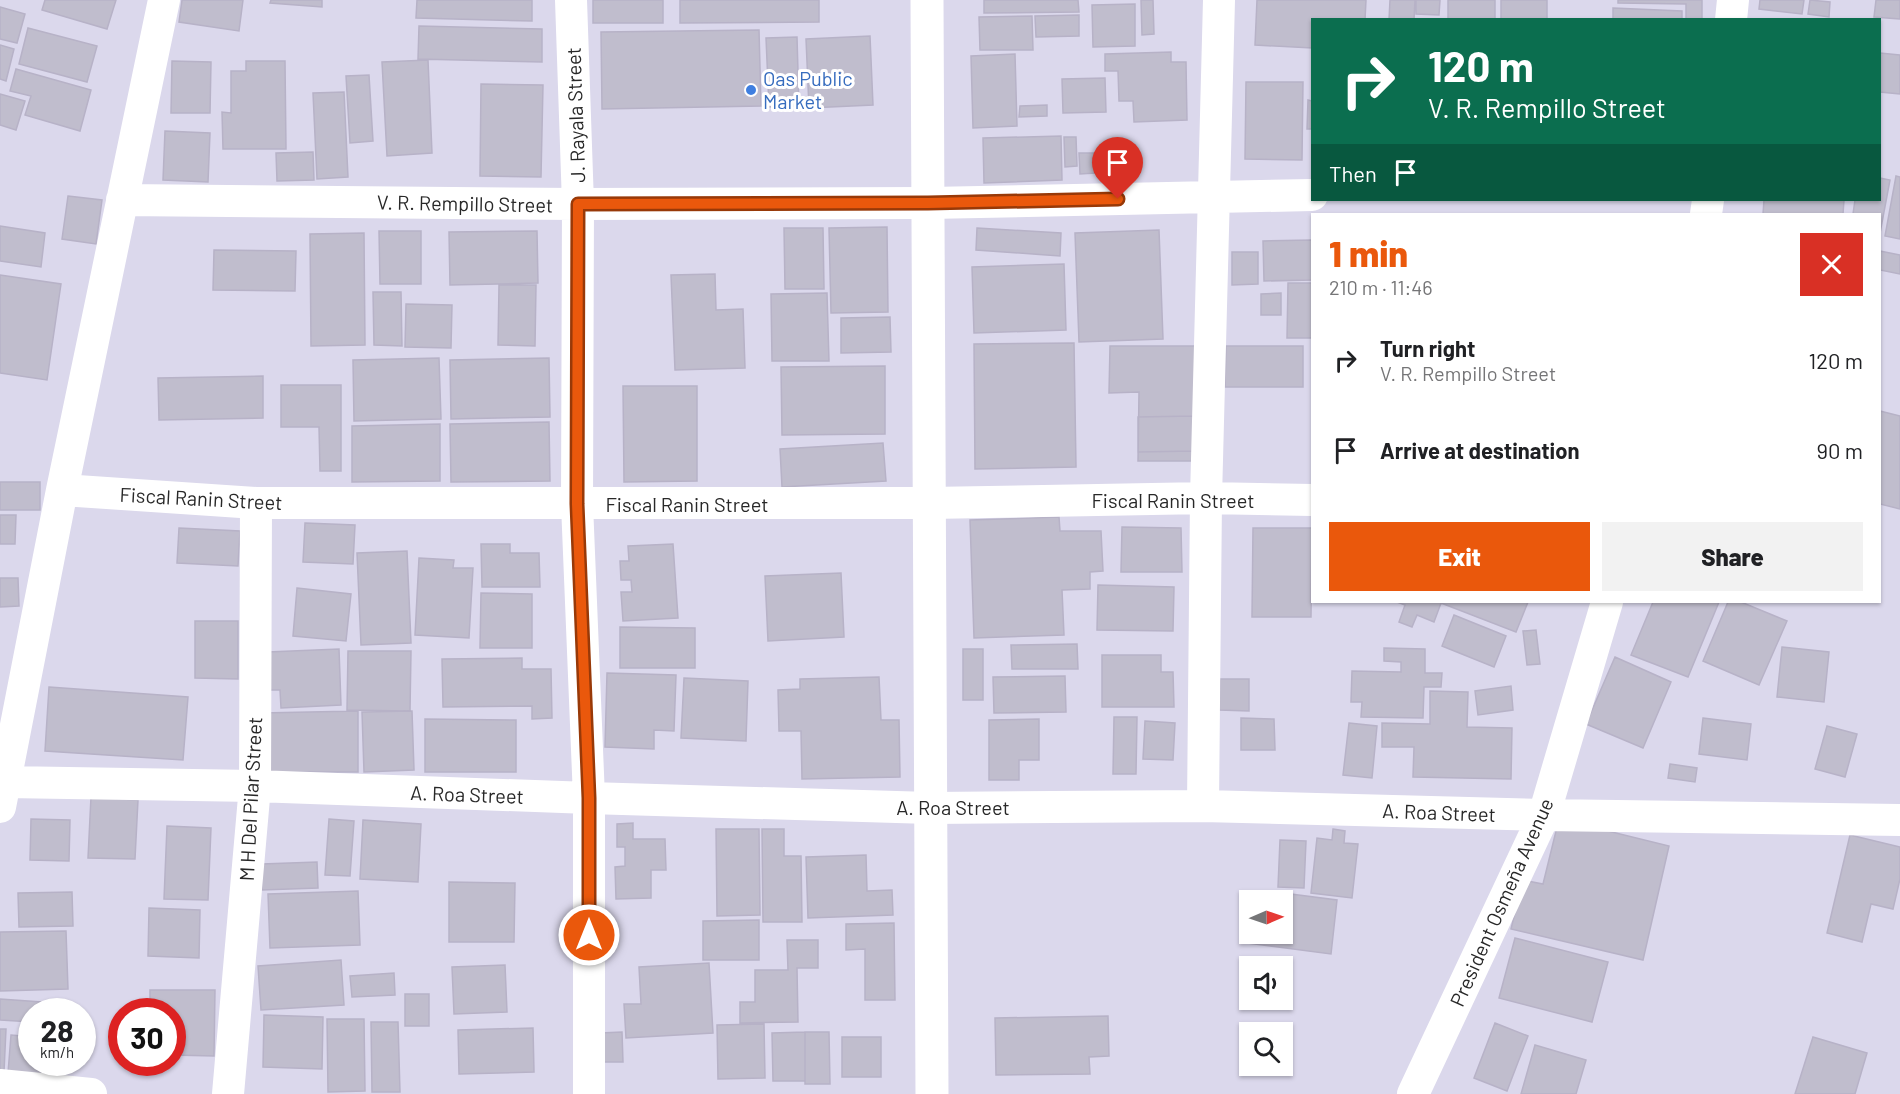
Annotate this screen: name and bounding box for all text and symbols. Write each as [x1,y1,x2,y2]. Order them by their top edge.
text: 120 m [1428,40,1534,90]
icon: right [1329,42,1407,120]
street label: J. Rayala Street [561,47,589,183]
place label: Oas Public Market [763,66,853,113]
marker: Oas Public Market [744,83,758,97]
text: V. R. Rempillo Street [1428,91,1666,123]
pin [1092,137,1143,199]
icon: arrive [1101,146,1134,179]
icon: arrive [1389,156,1422,189]
text: Then [1329,160,1377,186]
street label: V. R. Rempillo Street [377,189,553,217]
text: 1 min [1329,231,1408,274]
button: close [1800,233,1863,296]
text: 210 m · 11:46 [1329,275,1433,299]
text: Turn right [1380,335,1475,361]
icon: right [1329,344,1362,377]
text: 120 m [1808,347,1863,373]
text: V. R. Rempillo Street [1380,361,1556,385]
icon: arrive [1329,434,1362,467]
text: Arrive at destination [1380,437,1579,463]
text: 90 m [1817,437,1863,463]
street label: Fiscal Ranin Street [119,482,283,514]
street label: Fiscal Ranin Street [1091,488,1255,512]
street label: Fiscal Ranin Street [605,492,769,516]
button: Exit [1329,522,1590,591]
button: Share [1602,522,1863,591]
street label: M H Del Pilar Street [234,716,266,882]
street label: A. Roa Street [410,780,524,808]
street label: President Osmeña Avenue [1444,794,1558,1010]
street label: A. Roa Street [896,795,1010,819]
street label: A. Roa Street [1382,798,1496,826]
north arrow [1239,890,1293,944]
map controls [1239,890,1293,1076]
position arrow [557,903,621,967]
button: sound [1239,956,1293,1010]
speed limit sign: 30 [108,998,186,1076]
text: 28 [40,1012,74,1048]
button: search [1239,1022,1293,1076]
text: km/h [40,1043,74,1061]

